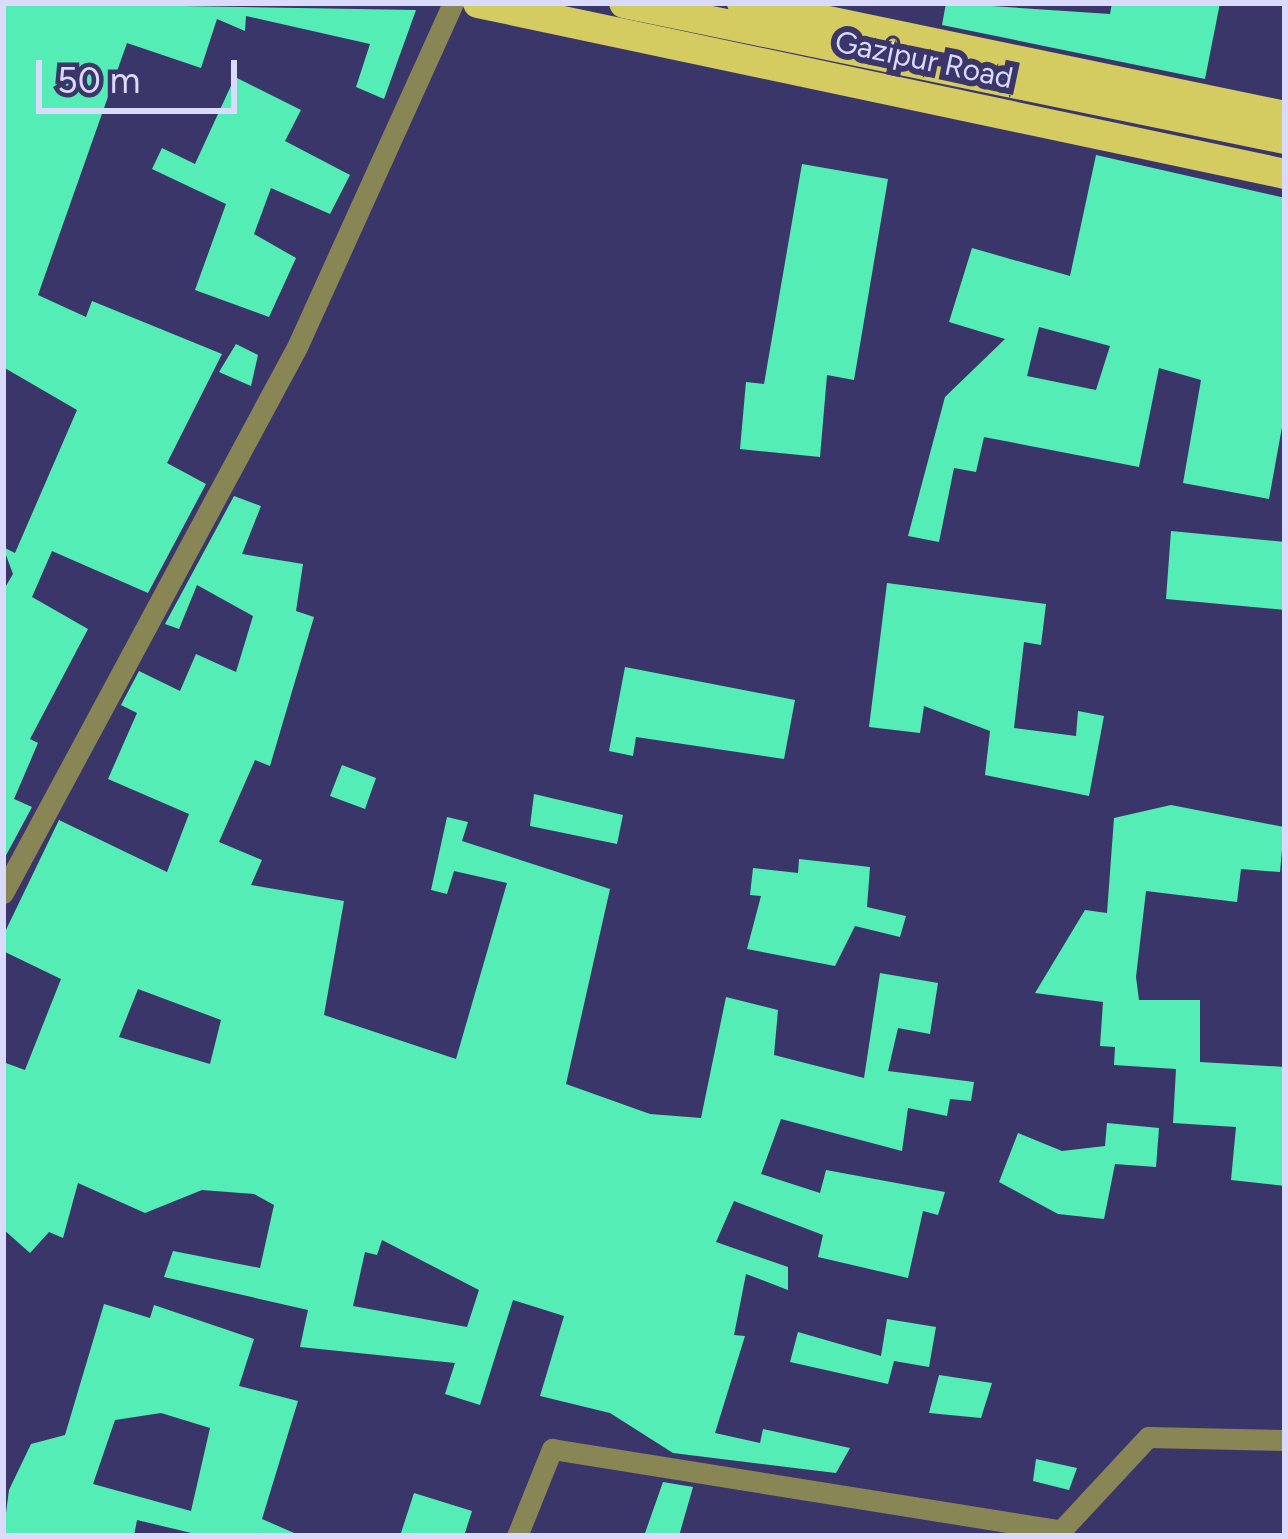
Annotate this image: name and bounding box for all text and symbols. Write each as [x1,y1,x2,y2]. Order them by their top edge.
street label: Gazipur Road [832,24,1016,96]
scale bar [42,36,243,110]
text: 50 m [57,59,140,102]

